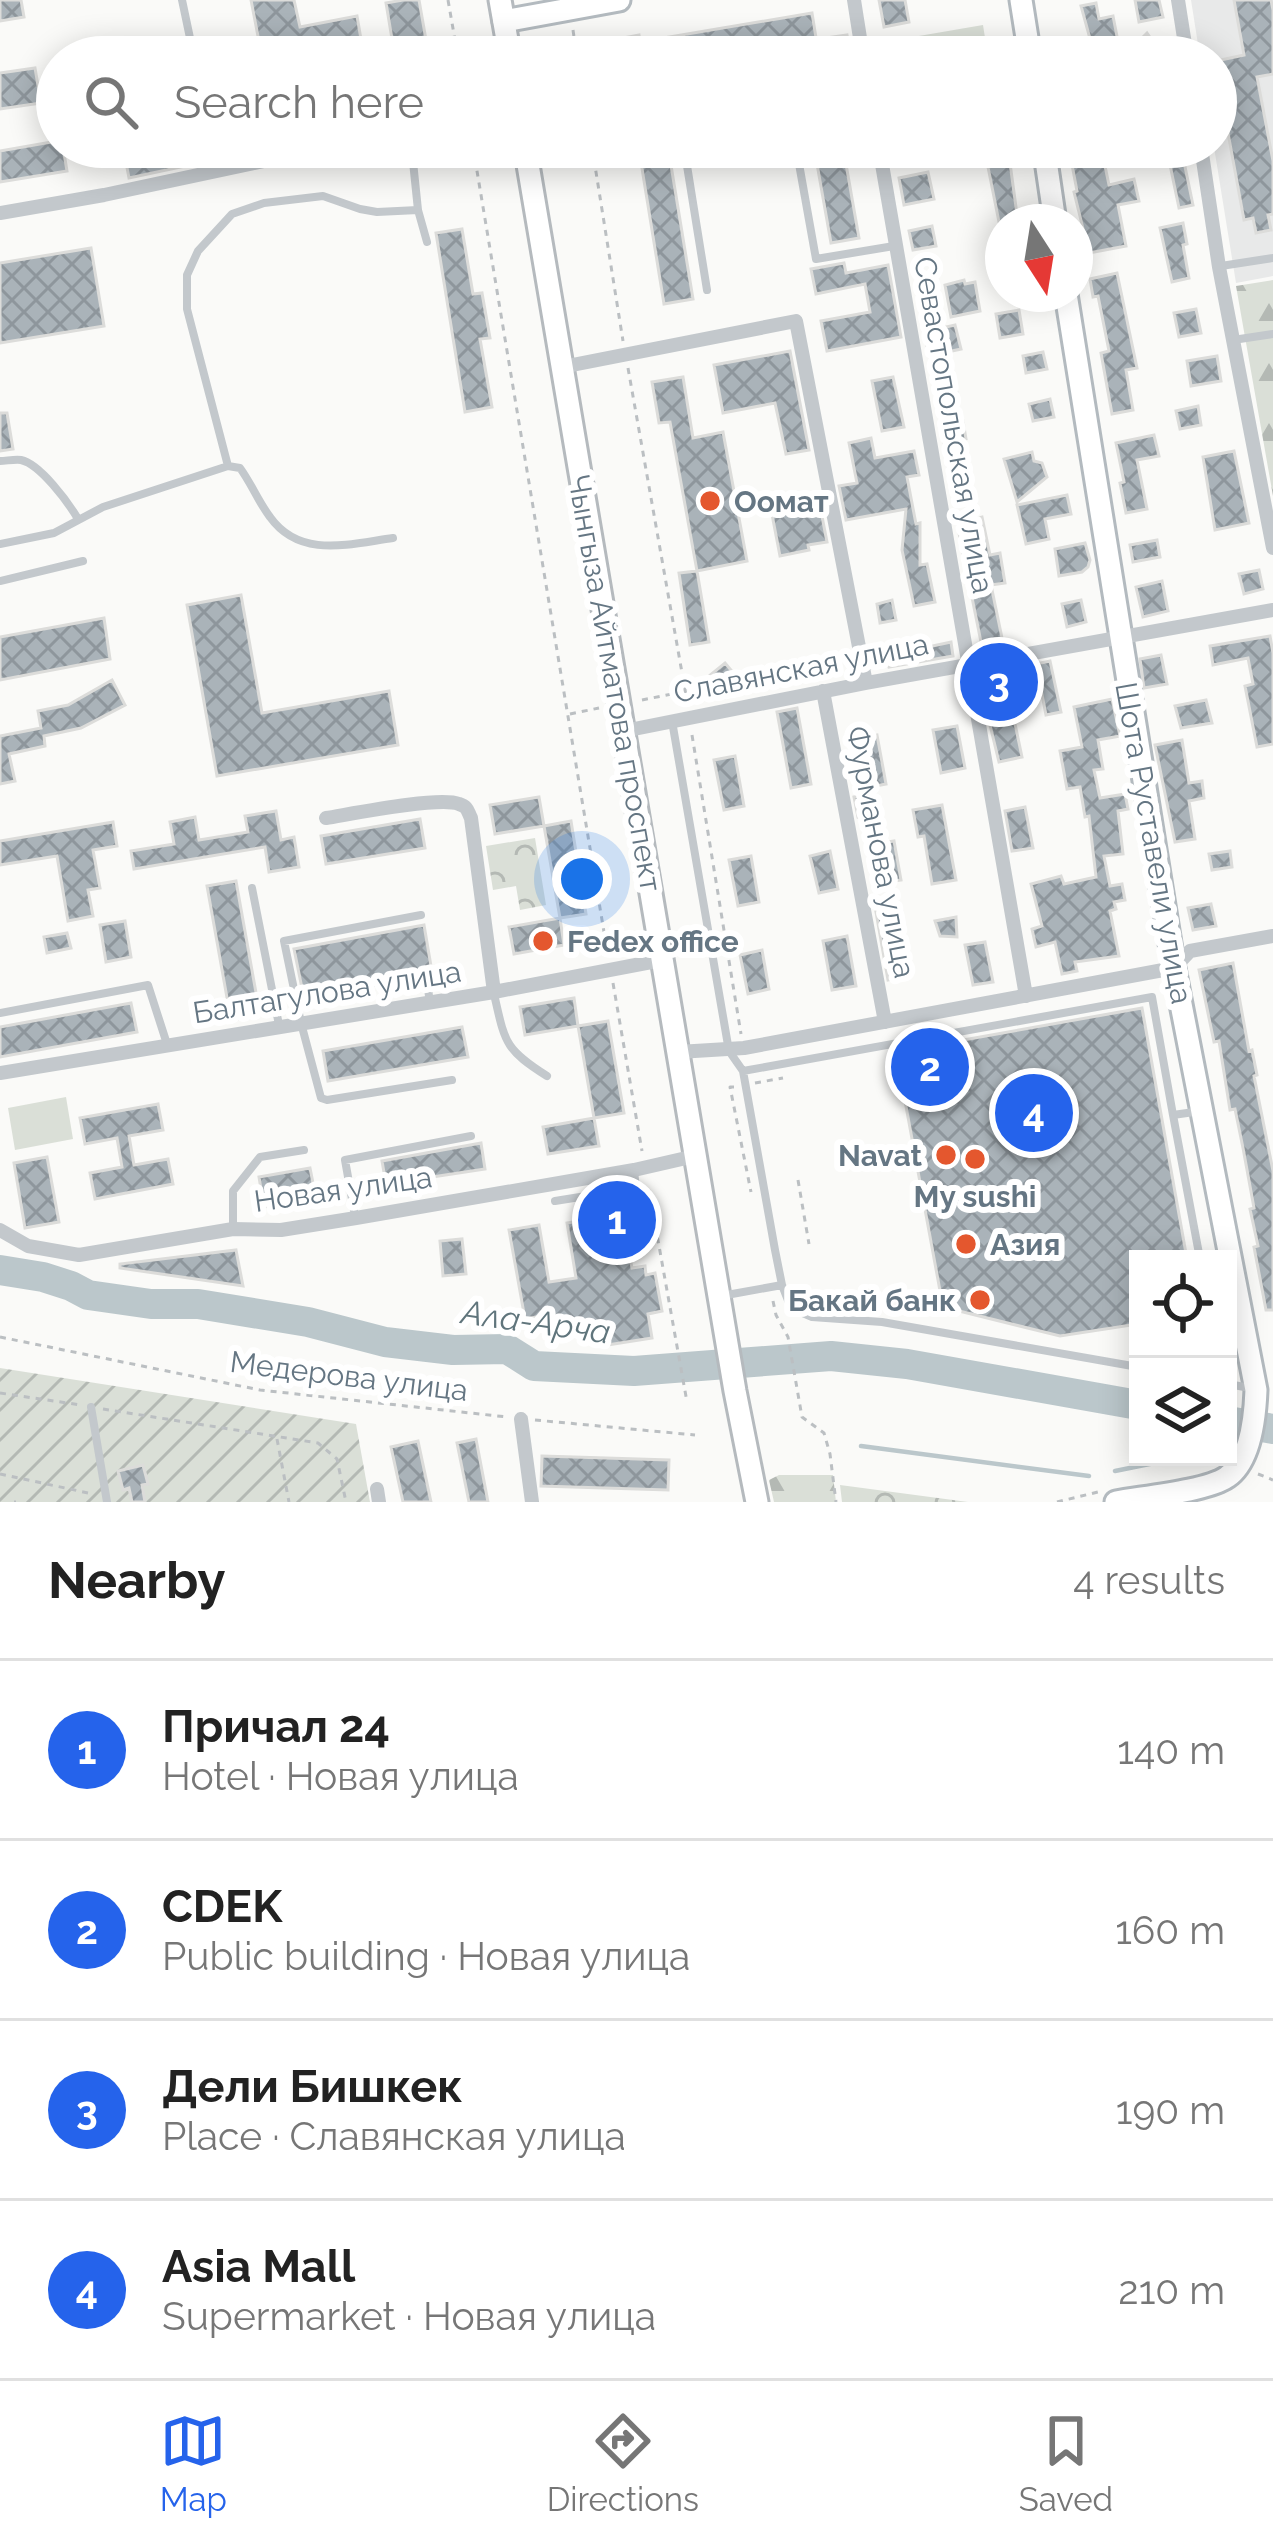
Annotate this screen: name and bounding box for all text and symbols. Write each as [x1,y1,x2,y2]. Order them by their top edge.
search box [36,36,1237,168]
icon: search [78,69,144,135]
text: Search here [174,76,424,129]
north arrow [985,204,1093,312]
street label: Севастопольская улица [907,254,1001,596]
street label: Чынгыза Айтматова проспект [561,472,669,894]
place label: Оомат [734,484,829,519]
marker: Оомат [697,488,723,514]
street label: Славянская улица [671,626,931,710]
pin: 3 [960,637,1038,727]
street label: Шота Руставели улица [1108,679,1200,1007]
street label: Фурманова улица [839,723,923,981]
your location [552,849,612,909]
place label: Fedex office [567,924,739,959]
marker: Fedex office [530,928,556,954]
street label: Балтагулова улица [190,954,464,1030]
pin: 2 [891,1022,969,1112]
pin: 4 [995,1068,1073,1158]
place label: Navat [838,1138,922,1173]
marker: Navat [933,1142,959,1168]
marker: My sushi [962,1146,988,1172]
street label: Новая улица [252,1159,434,1219]
pin: 1 [578,1175,656,1265]
place label: My sushi [914,1179,1036,1214]
place label: Азия [990,1227,1060,1262]
marker: Азия [953,1231,979,1257]
map controls [1129,1250,1237,1466]
button: locate [1129,1250,1237,1358]
place label: Бакай банк [788,1283,956,1318]
marker: Бакай банк [967,1287,993,1313]
water label: Ала-Арча [457,1292,613,1352]
street label: Медерова улица [228,1344,470,1408]
button: layers [1129,1358,1237,1466]
text: Nearby [48,1550,225,1610]
text: 4 results [1073,1557,1225,1603]
text: Причал 24 [162,1700,390,1753]
text: 1 [77,1727,97,1773]
text: 140 m [1117,1727,1225,1773]
text: Hotel · Новая улица [162,1753,519,1799]
text: CDEK [162,1880,282,1933]
text: 2 [76,1907,98,1953]
text: 160 m [1115,1907,1225,1953]
text: Public building · Новая улица [162,1933,690,1979]
text: Дели Бишкек [162,2060,463,2113]
text: 3 [76,2087,98,2133]
text: 190 m [1116,2087,1225,2133]
text: Place · Славянская улица [162,2113,626,2159]
text: Asia Mall [162,2240,355,2293]
text: 4 [76,2267,98,2313]
text: 210 m [1118,2267,1225,2313]
text: Supermarket · Новая улица [162,2293,656,2339]
tab: Map [160,2408,227,2519]
tab: Directions [547,2408,699,2519]
tab: Saved [1019,2408,1113,2519]

